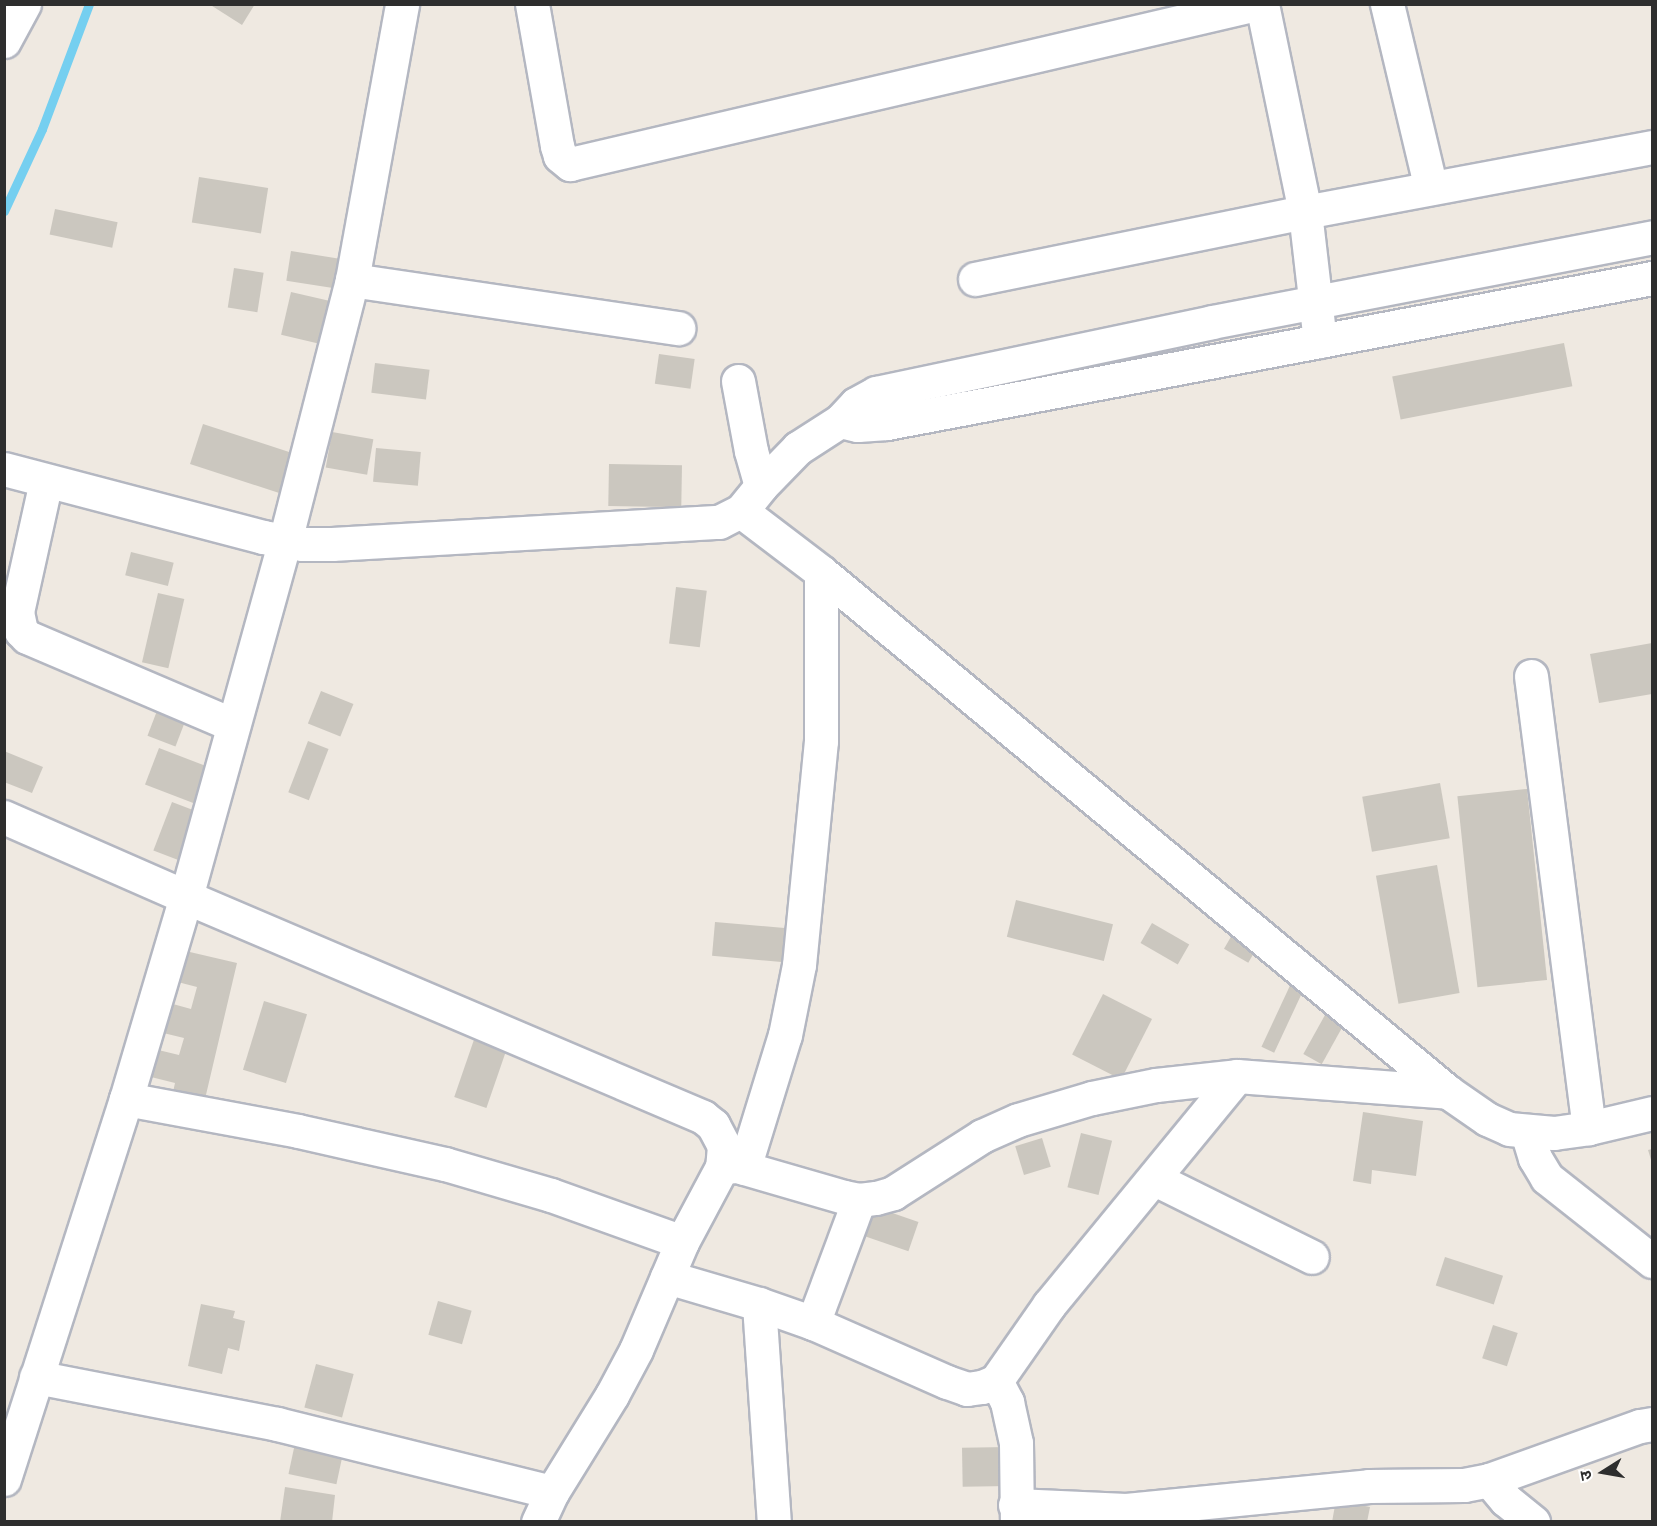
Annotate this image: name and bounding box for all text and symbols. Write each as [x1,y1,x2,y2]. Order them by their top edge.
north arrow [1573,1442,1633,1502]
text: उ [1575,1469,1596,1482]

